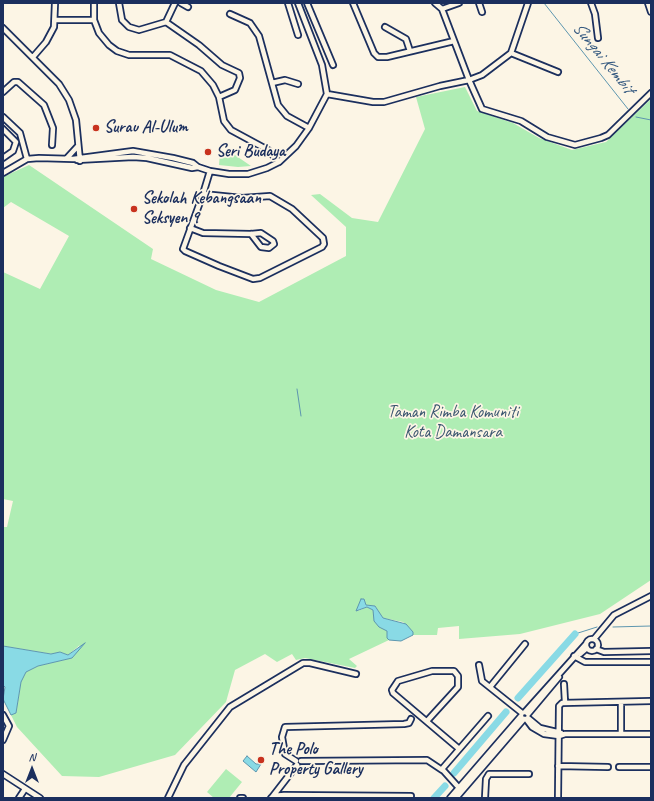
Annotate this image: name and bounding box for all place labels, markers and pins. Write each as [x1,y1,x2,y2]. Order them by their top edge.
place label: Surau Al-Ulum [104,118,188,138]
marker: Surau Al-Ulum [91,123,101,133]
place label: Seri Budaya [216,142,285,162]
marker: Seri Budaya [203,147,213,157]
place label: Sekolah Kebangsaan Seksyen 9 [142,189,261,229]
marker: Sekolah Kebangsaan Seksyen 9 [129,204,139,214]
place label: The Polo Property Gallery [269,740,363,780]
marker: The Polo Property Gallery [256,755,266,765]

